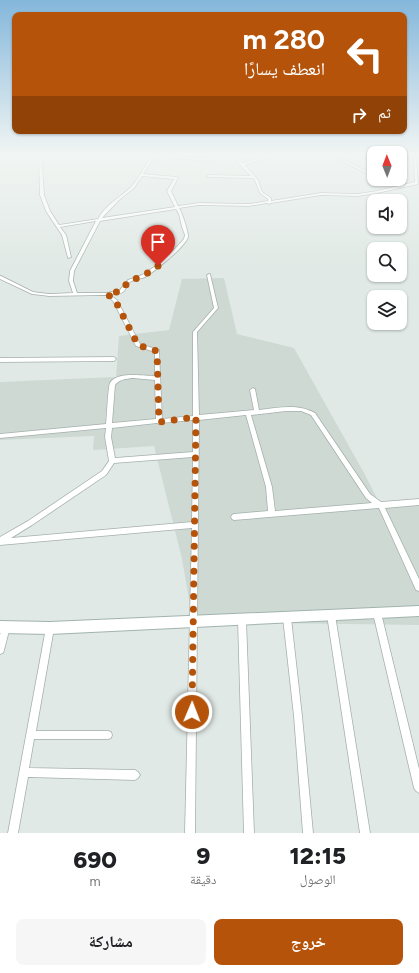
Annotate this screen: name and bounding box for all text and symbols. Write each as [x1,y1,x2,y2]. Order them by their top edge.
text: 280 m [242,22,325,56]
icon: left [339,28,391,80]
text: انعطف يسارًا [244,58,325,80]
icon: right [348,104,370,126]
text: ثم [378,104,391,122]
north arrow [367,146,407,186]
map controls [367,146,407,330]
button: sound [367,194,407,234]
pin [141,225,175,266]
icon: arrive [147,231,169,253]
button: search [367,242,407,282]
button: layers [367,290,407,330]
position arrow [171,691,213,733]
text: 9 [196,841,210,870]
text: 12:15 [290,841,346,870]
text: 690 [73,845,117,874]
text: دقيقة [190,872,216,887]
text: الوصول [300,872,336,887]
text: m [89,874,101,889]
button: مشاركة [16,919,206,965]
button: خروج [214,919,403,965]

